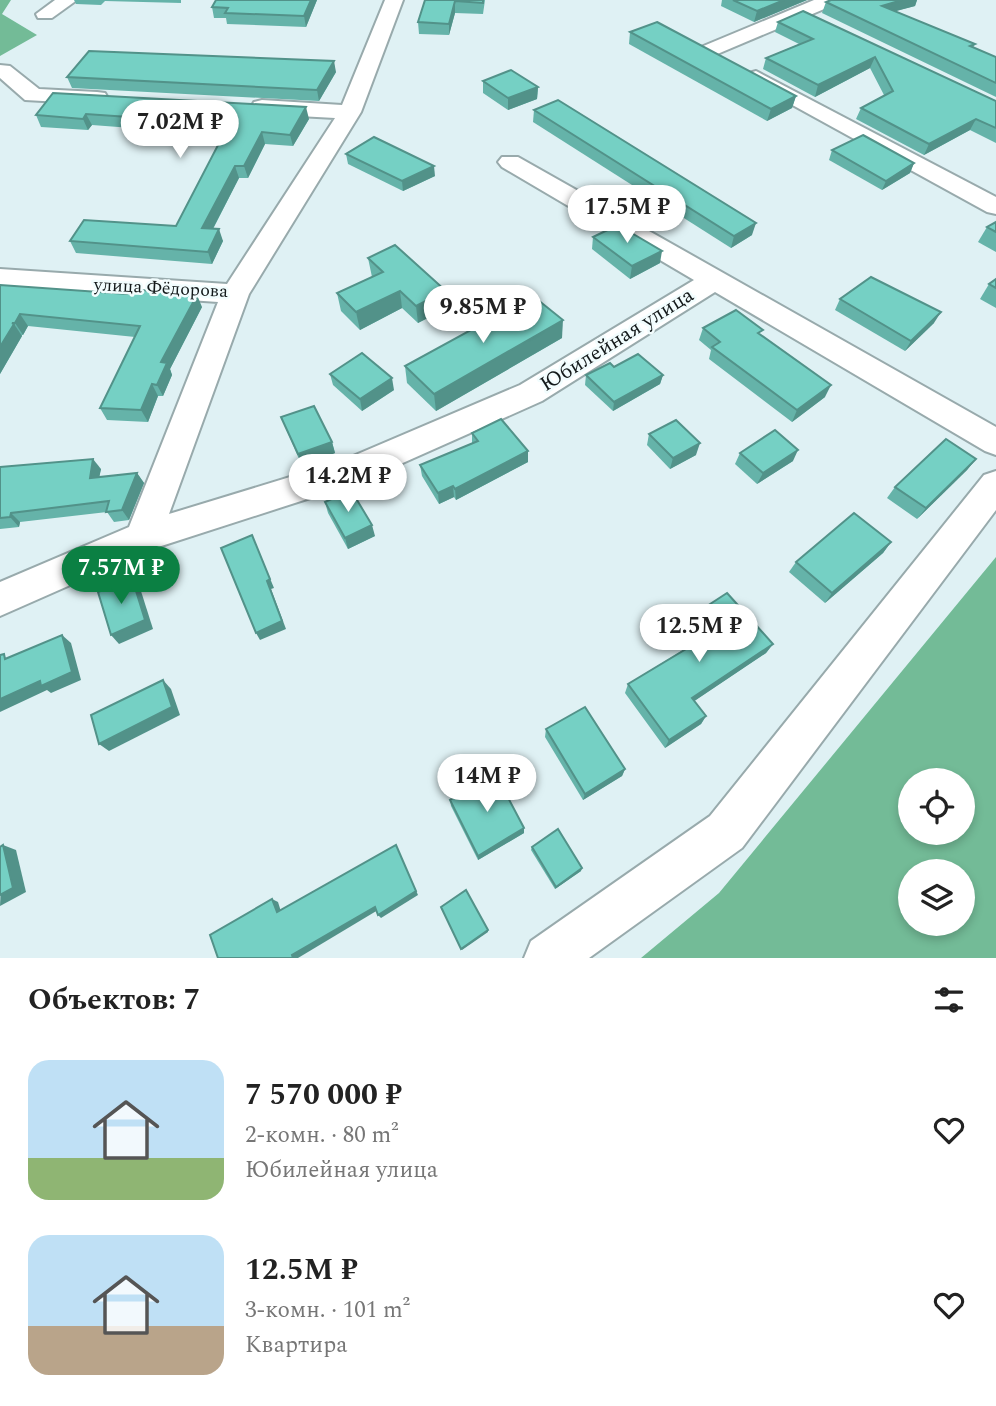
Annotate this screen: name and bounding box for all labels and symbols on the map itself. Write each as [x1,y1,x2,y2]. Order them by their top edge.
pin: 7.02M ₽ [115,100,245,160]
pin: 17.5M ₽ [562,186,692,245]
street label: улица Фёдорова [92,271,229,305]
street label: Юбилейная улица [534,279,701,400]
pin: 9.85M ₽ [418,286,548,345]
pin: 14.2M ₽ [283,454,413,514]
pin: 7.57M ₽ [56,546,186,606]
pin: 12.5M ₽ [634,604,764,664]
pin: 14M ₽ [438,754,536,814]

